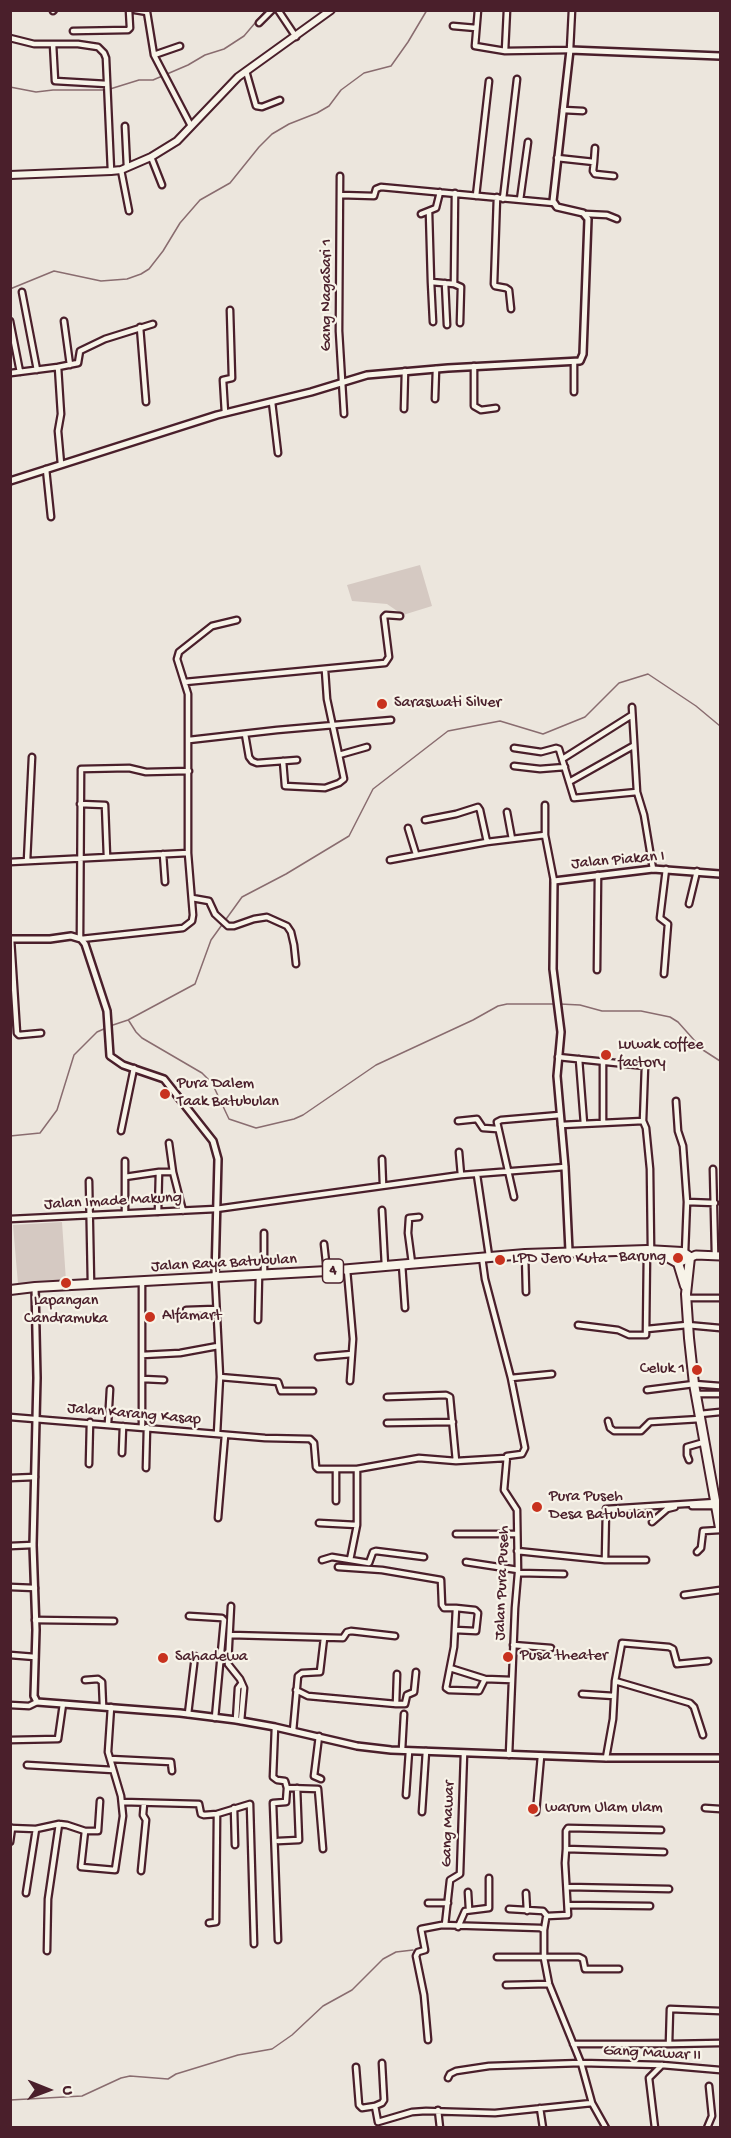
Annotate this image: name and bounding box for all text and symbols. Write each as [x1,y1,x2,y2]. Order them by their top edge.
street label: Gang NagaSari 1 [318,239,338,351]
place label: Saraswati Silver [394,694,501,714]
marker: Saraswati Silver [375,697,389,711]
street label: Jalan Piakan I [571,847,665,875]
place label: Luwak coffee factory [618,1036,704,1074]
marker: Luwak coffee factory [599,1048,613,1062]
place label: Pura Dalem Taak Batubulan [177,1075,279,1113]
marker: Pura Dalem Taak Batubulan [158,1087,172,1101]
street label: Jalan Imade Makung [44,1189,182,1215]
place label: Barung [619,1248,666,1268]
place label: LPD Jero Kuta [512,1250,607,1270]
street label: Jalan Raya Batubulan [151,1251,297,1277]
marker: Barung [671,1251,685,1265]
marker: LPD Jero Kuta [493,1253,507,1267]
road number: 4 [322,1259,344,1283]
marker: Lapangan Candramuka [59,1276,73,1290]
place label: Lapangan Candramuka [24,1292,108,1330]
place label: Alfamart [162,1307,221,1327]
marker: Alfamart [143,1310,157,1324]
place label: Celuk 1 [640,1360,685,1380]
marker: Celuk 1 [690,1363,704,1377]
street label: Jalan Karang Kasap [66,1400,202,1430]
place label: Pura Puseh Desa Batubulan [549,1488,653,1526]
marker: Pura Puseh Desa Batubulan [530,1500,544,1514]
street label: Jalan Pura Puseh [491,1525,515,1641]
place label: Pusa theater [520,1647,608,1667]
place label: Sahadewa [175,1648,248,1668]
marker: Pusa theater [501,1650,515,1664]
marker: Sahadewa [156,1651,170,1665]
street label: Gang Mawar [438,1780,460,1868]
place label: warum Ulam ulam [545,1799,663,1819]
marker: warum Ulam ulam [526,1802,540,1816]
street label: Gang Mawar II [603,2042,701,2066]
north arrow [18,2060,78,2120]
text: U [57,2086,76,2095]

